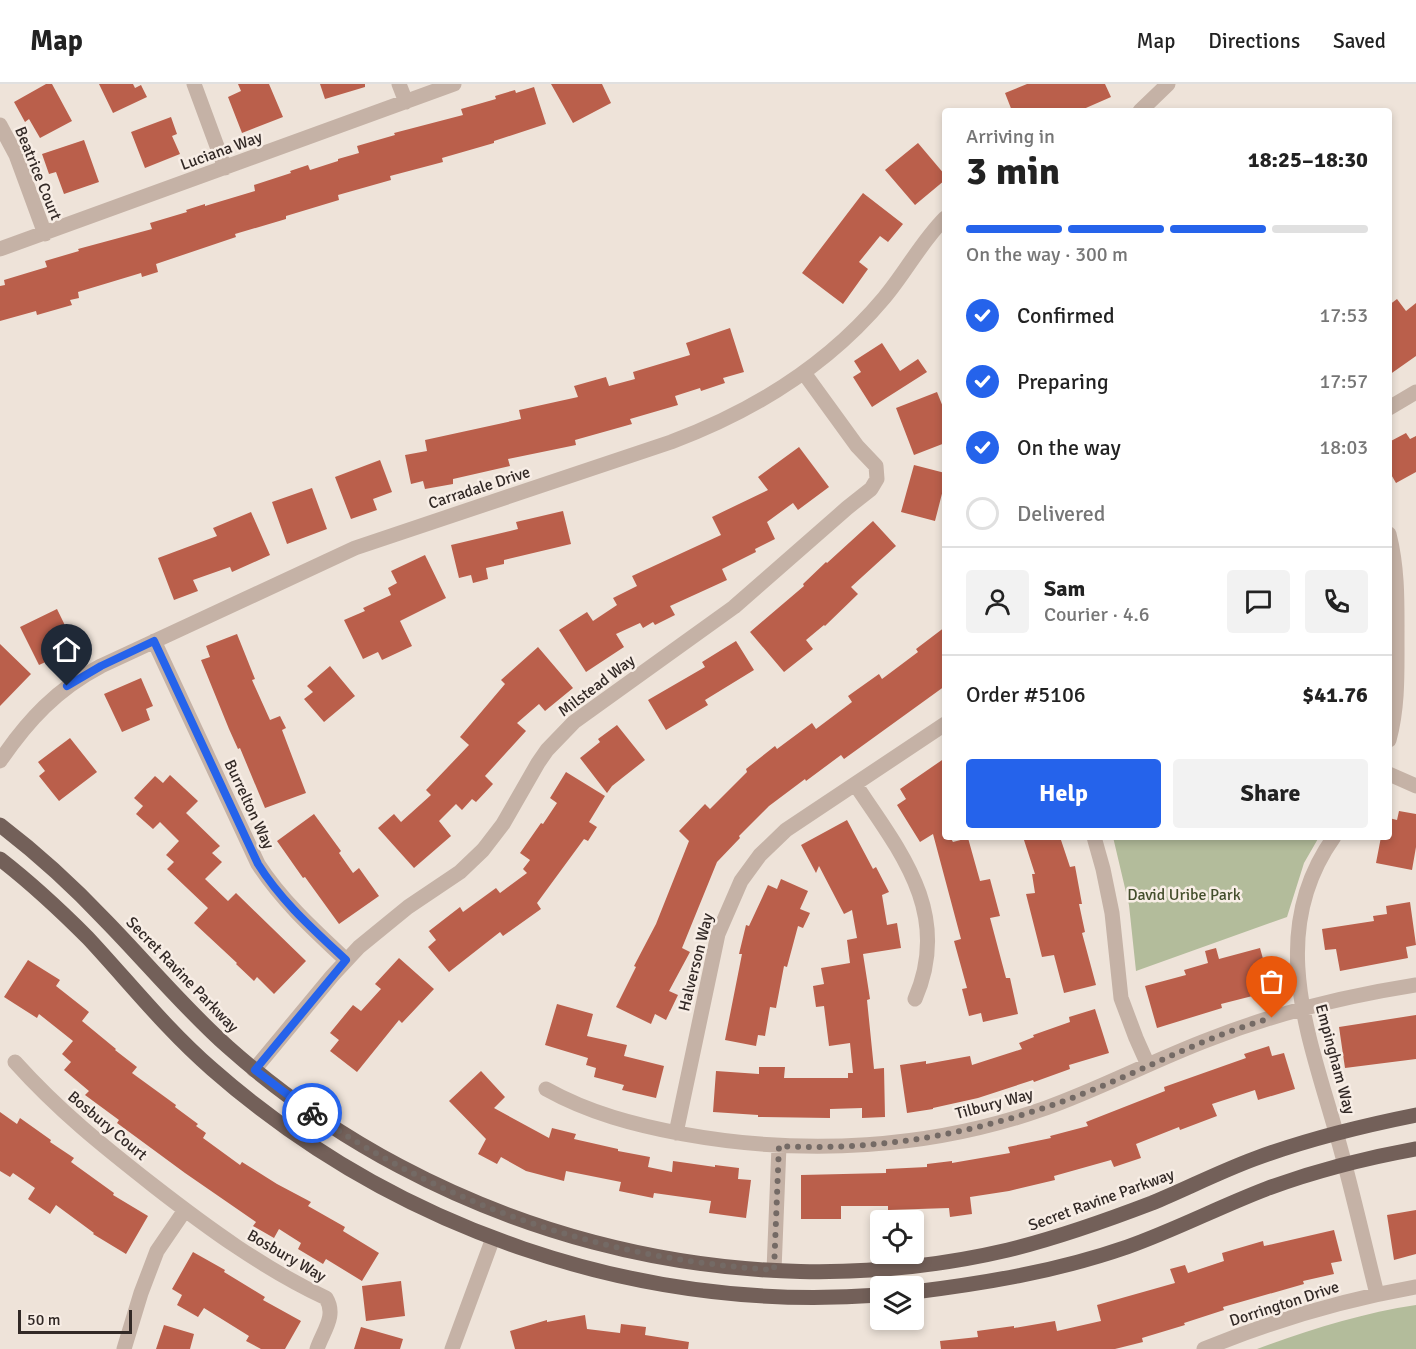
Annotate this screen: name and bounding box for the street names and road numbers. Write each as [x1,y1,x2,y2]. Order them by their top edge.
street label: Beatrice Court [10,124,66,223]
street label: Luciana Way [178,127,265,175]
street label: Carradale Drive [426,462,533,514]
street label: Milstead Way [554,650,639,721]
street label: Burrelton Way [220,756,279,853]
street label: Halverson Way [674,911,718,1013]
street label: Secret Ravine Parkway [122,912,243,1037]
street label: Empingham Way [1311,1002,1359,1117]
street label: Tilbury Way [953,1084,1036,1124]
street label: Bosbury Court [63,1087,152,1165]
street label: Secret Ravine Parkway [1026,1164,1177,1236]
street label: Bosbury Way [243,1225,330,1287]
street label: Dorrington Drive [1227,1277,1342,1331]

